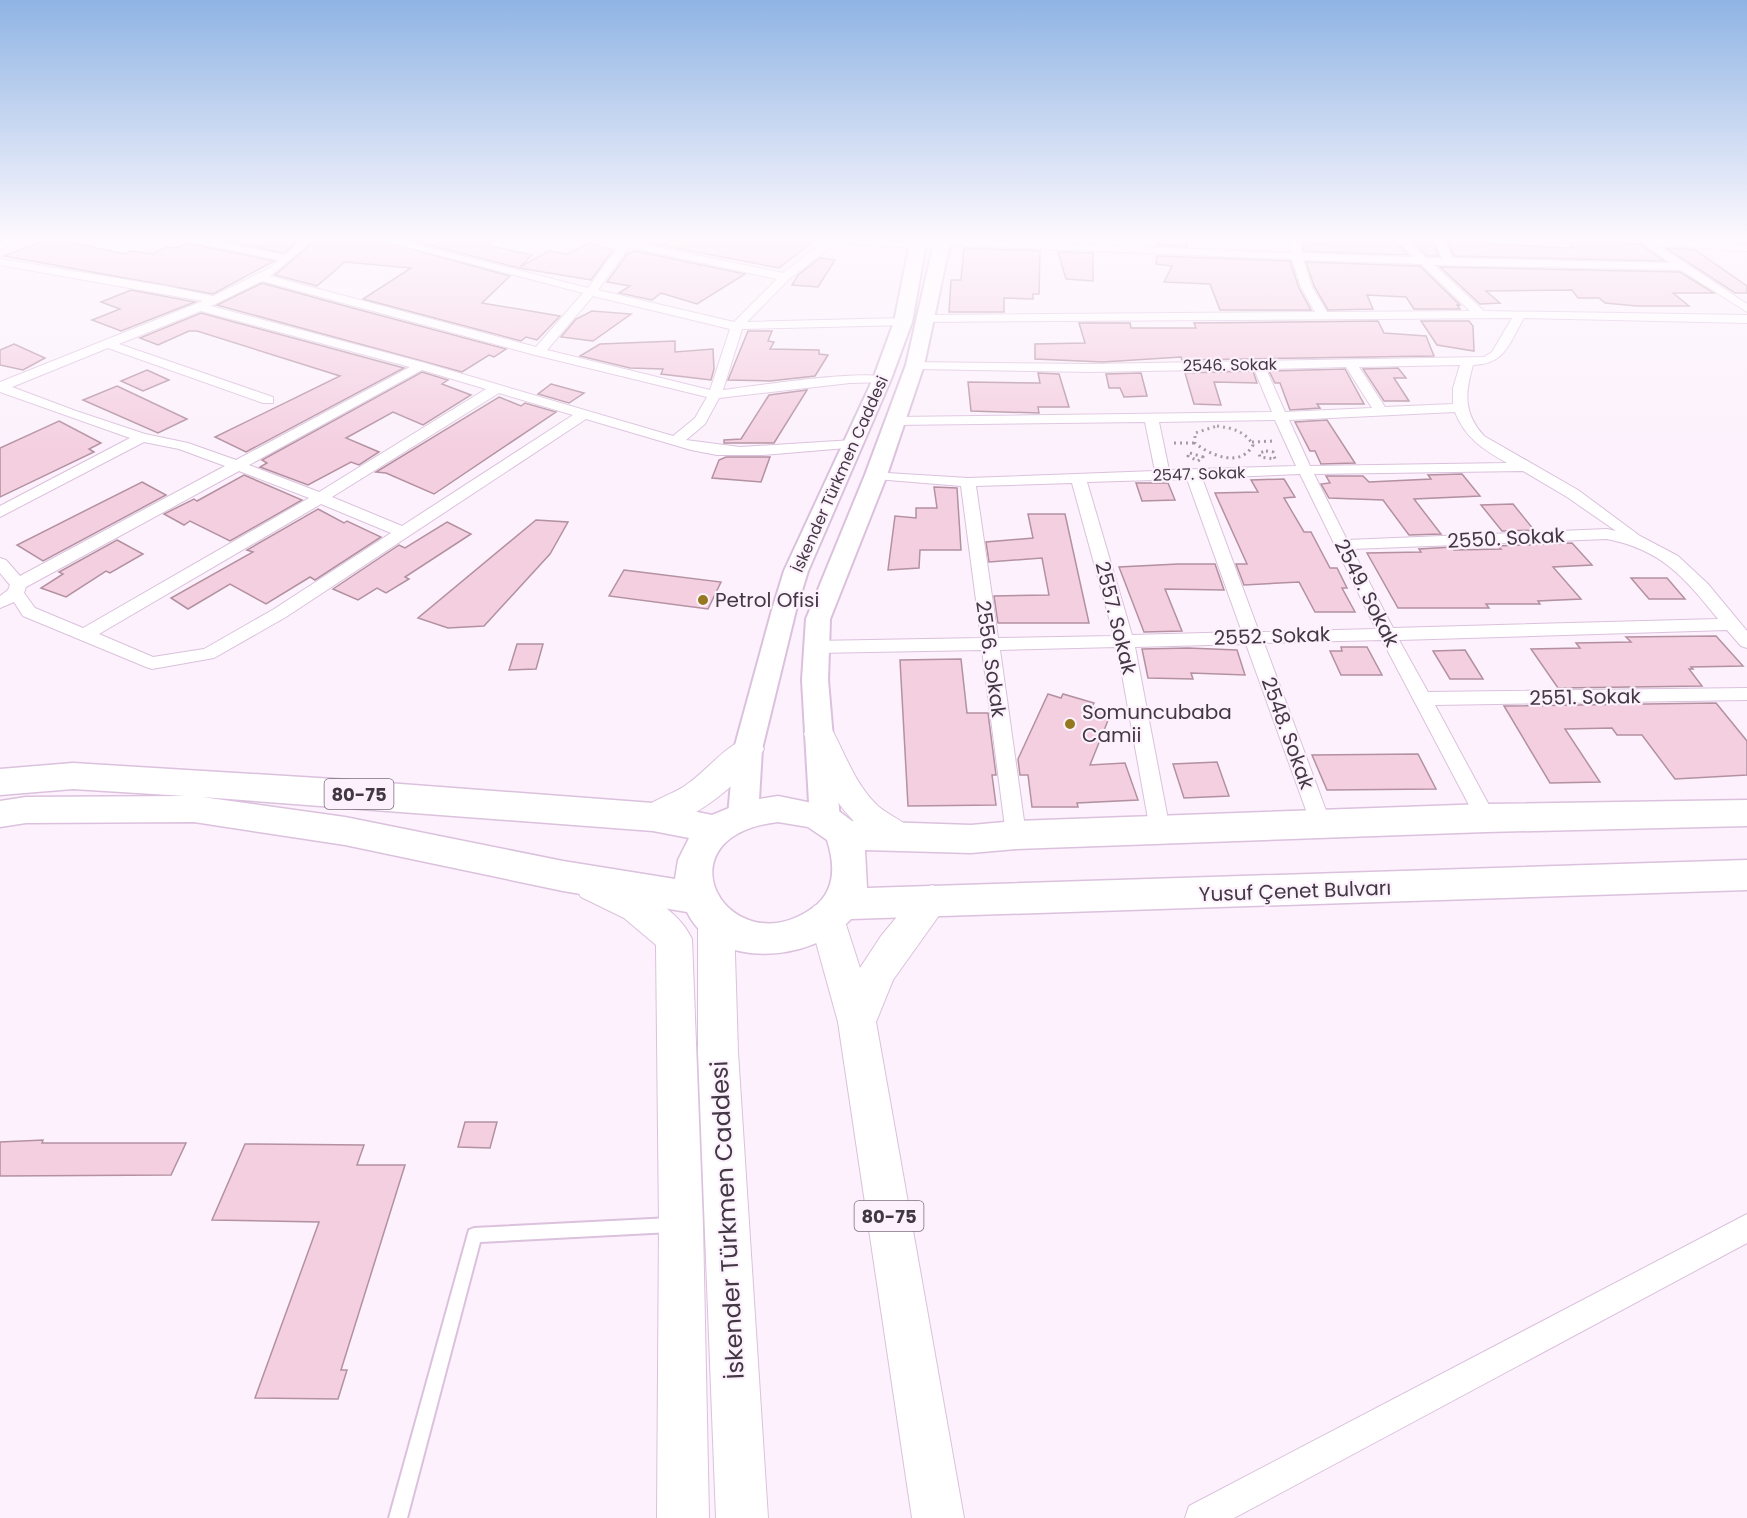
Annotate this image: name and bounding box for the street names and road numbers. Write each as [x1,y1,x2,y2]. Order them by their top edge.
street label: 2546. Sokak [1183,353,1278,377]
street label: İskender Türkmen Caddesi [786,372,894,576]
street label: 2547. Sokak [1152,461,1246,487]
street label: 2550. Sokak [1447,521,1566,555]
street label: 2549. Sokak [1328,534,1406,652]
street label: 2557. Sokak [1088,558,1144,678]
street label: 2556. Sokak [969,599,1013,720]
street label: 2552. Sokak [1213,620,1331,652]
street label: 2548. Sokak [1255,673,1321,794]
street label: 2551. Sokak [1529,682,1642,712]
road number: 80-75 [324,779,394,809]
street label: Yusuf Çenet Bulvarı [1198,874,1392,908]
street label: İskender Türkmen Caddesi [702,1060,752,1380]
road number: 80-75 [854,1201,924,1231]

